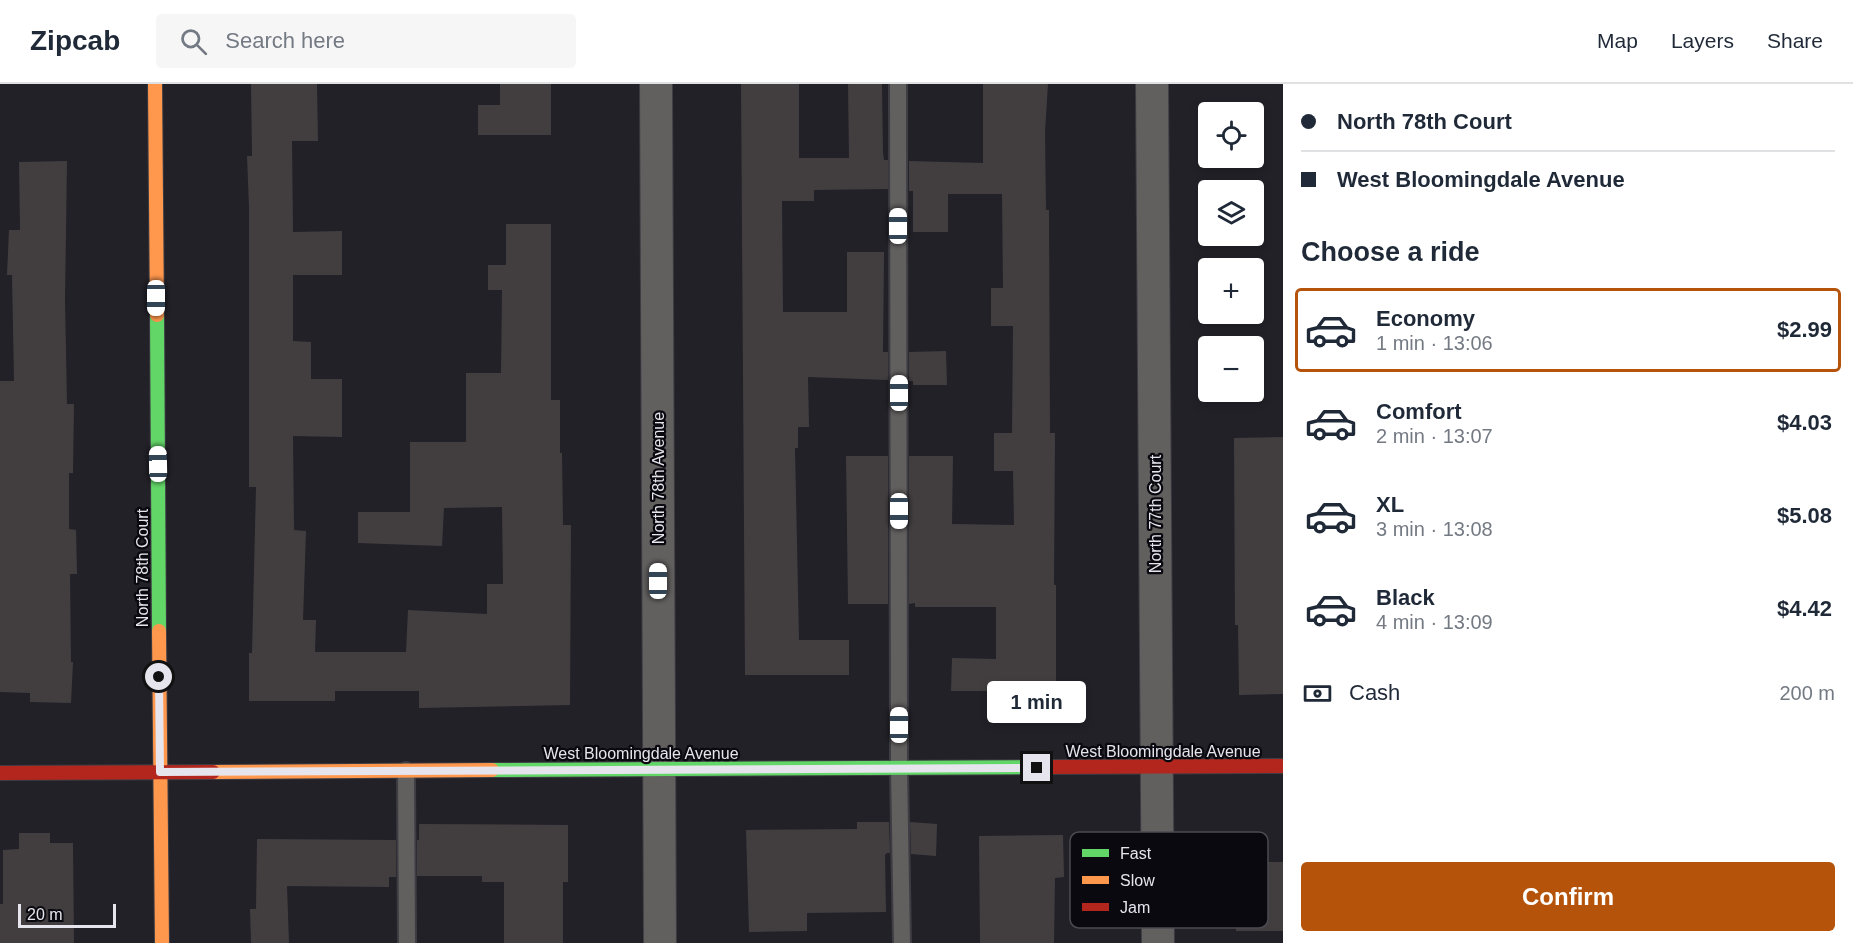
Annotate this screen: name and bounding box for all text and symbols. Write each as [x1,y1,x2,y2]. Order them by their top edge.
search box [156,14,576,68]
text: Zipcab [30,25,120,56]
icon: search [177,25,210,58]
text: Search here [225,28,345,53]
text: Map [1597,29,1638,52]
text: Layers [1671,29,1734,52]
text: Share [1767,29,1823,52]
map controls [1198,102,1264,402]
button: locate [1198,102,1264,168]
text: North 78th Court [1337,109,1512,134]
text: West Bloomingdale Avenue [1337,167,1625,192]
button: layers [1198,180,1264,246]
car [889,208,907,244]
text: Choose a ride [1301,237,1480,267]
button: + [1198,258,1264,324]
car [147,280,165,316]
icon: car [1304,303,1358,357]
text: Economy [1376,306,1475,331]
text: $2.99 [1777,317,1832,342]
text: 1 min · 13:06 [1376,332,1493,354]
button: − [1198,336,1264,402]
car [890,375,908,411]
icon: car [1304,396,1358,450]
text: Comfort [1376,399,1462,424]
text: $4.03 [1777,410,1832,435]
street label: North 78th Avenue [650,412,667,544]
text: 2 min · 13:07 [1376,425,1493,447]
car [149,446,167,482]
street label: North 77th Court [1147,454,1164,573]
icon: car [1304,489,1358,543]
text: XL [1376,492,1404,517]
car [890,493,908,529]
text: $5.08 [1777,503,1832,528]
street label: North 78th Court [134,508,151,627]
text: 3 min · 13:08 [1376,518,1493,540]
car [649,563,667,599]
icon: car [1304,582,1358,636]
text: Black [1376,585,1435,610]
text: $4.42 [1777,596,1832,621]
text: 4 min · 13:09 [1376,611,1493,633]
route start [145,663,172,690]
icon: cash [1301,677,1334,710]
text: Cash [1349,680,1400,705]
callout: 1 min [988,681,1086,723]
text: 200 m [1779,682,1835,704]
text: 1 min [1010,691,1063,713]
car [890,707,908,743]
street label: West Bloomingdale Avenue [1065,743,1261,760]
street label: West Bloomingdale Avenue [543,745,739,762]
route end [1023,754,1050,781]
legend [1070,832,1268,928]
text: Fast [1120,845,1152,862]
button: Confirm [1301,862,1835,931]
text: Slow [1120,872,1155,889]
text: Jam [1120,899,1150,916]
scale bar [18,901,116,928]
text: 20 m [27,906,63,923]

